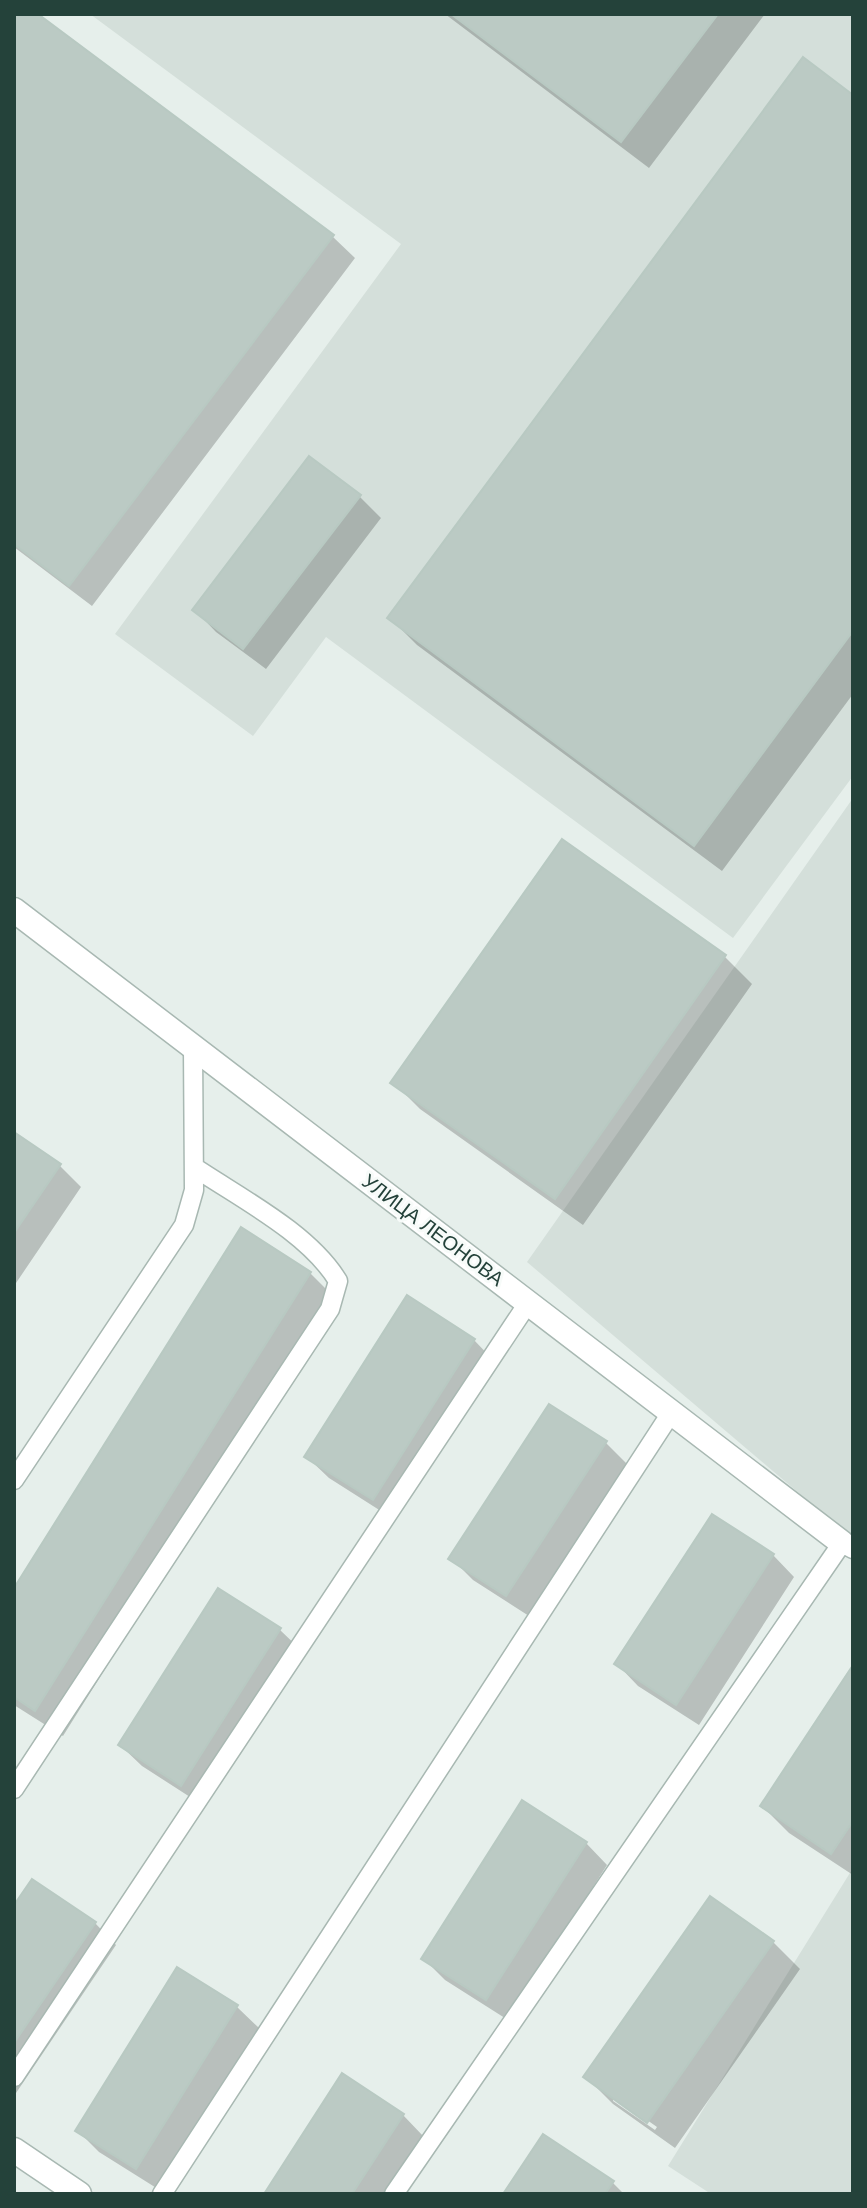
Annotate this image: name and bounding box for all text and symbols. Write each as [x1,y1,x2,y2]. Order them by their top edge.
street label: УЛИЦА ЛЕОНОВА [358,1170,509,1291]

